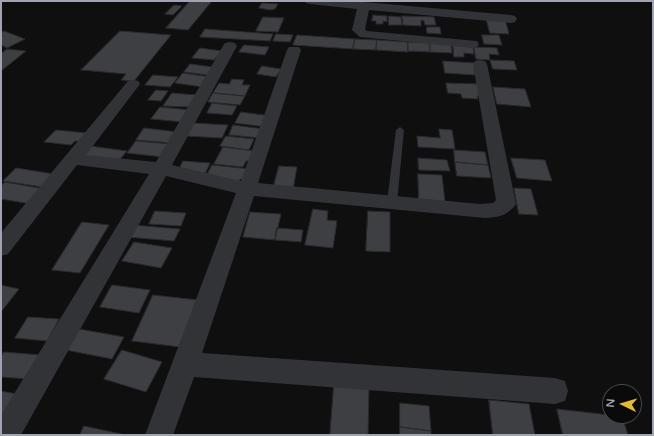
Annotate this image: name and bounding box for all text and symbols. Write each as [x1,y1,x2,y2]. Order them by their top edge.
north arrow [602,384,642,424]
text: N [604,398,617,408]

